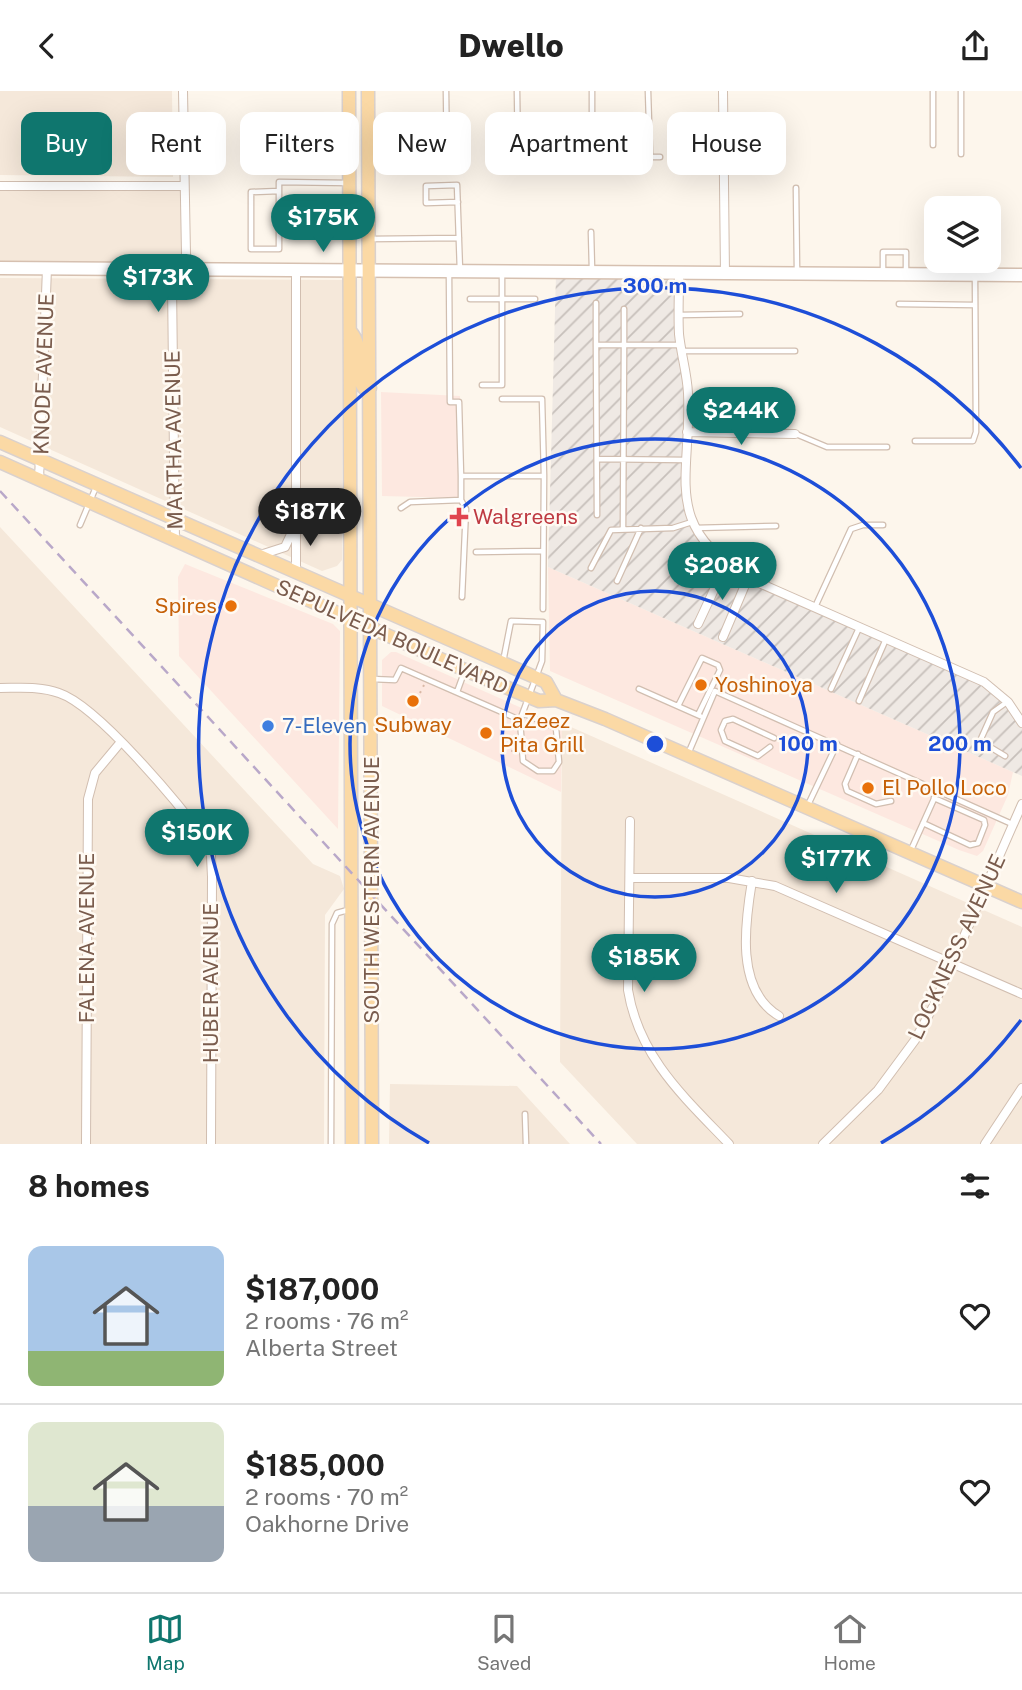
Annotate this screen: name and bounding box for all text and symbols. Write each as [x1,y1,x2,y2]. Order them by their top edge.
icon: back [28,27,66,65]
text: Dwello [458,27,564,64]
icon: share [956,27,994,65]
chip: Buy [21,112,112,175]
chip: Rent [126,112,226,175]
chip: Filters [240,112,359,175]
chip: New [373,112,471,175]
chip: Apartment [485,112,653,175]
chip: House [667,112,786,175]
pin: $175K [274,195,372,254]
map controls [924,196,1001,273]
button: layers [924,196,1001,273]
text: $175K [287,203,359,230]
pin: $173K [109,255,207,314]
text: $173K [122,263,194,290]
text: 300 m [623,273,687,298]
street label: KNODE AVENUE [28,293,59,455]
street label: MARTHA AVENUE [159,350,188,530]
pin: $244K [692,387,790,447]
text: $244K [703,396,779,423]
pin: $187K [261,489,359,548]
text: $187K [274,497,346,524]
place label: Walgreens [473,504,578,529]
marker: Walgreens [451,509,467,525]
pin: $208K [673,543,771,602]
text: $208K [684,551,760,578]
street label: SEPULVEDA BOULEVARD [272,574,512,699]
place label: Spires [155,593,217,618]
marker: Spires [223,598,239,614]
place label: Yoshinoya [715,672,813,697]
marker: Yoshinoya [693,677,709,693]
marker: Subway [405,693,421,709]
place label: LaZeez Pita Grill [500,708,585,757]
place label: Subway [374,712,452,737]
place label: 7-Eleven [282,713,367,738]
marker: 7-Eleven [260,718,276,734]
marker: LaZeez Pita Grill [478,725,494,741]
text: 100 m [778,731,838,756]
text: 200 m [928,731,992,756]
centre of rings [643,732,667,756]
street label: SOUTH WESTERN AVENUE [359,756,384,1024]
place label: El Pollo Loco [882,775,1007,800]
marker: El Pollo Loco [860,780,876,796]
pin: $150K [148,809,246,869]
text: $150K [161,818,233,845]
pin: $177K [787,835,885,895]
text: $177K [801,844,871,871]
street label: LOCKNESS AVENUE [903,850,1010,1043]
street label: FALENA AVENUE [74,853,99,1023]
street label: HUBER AVENUE [198,903,223,1063]
pin: $185K [595,935,693,994]
text: $185K [608,943,680,970]
icon: filters [956,1167,994,1205]
text: 8 homes [28,1168,150,1204]
text: $187,000 [245,1271,379,1307]
icon: home [84,1274,168,1358]
icon: heart [956,1297,994,1335]
text: 2 rooms · 76 m² [245,1307,408,1334]
text: Alberta Street [245,1334,398,1361]
text: $185,000 [245,1447,385,1483]
icon: home [84,1450,168,1534]
icon: heart [956,1473,994,1511]
text: 2 rooms · 70 m² [245,1483,408,1510]
text: Oakhorne Drive [245,1510,409,1537]
tab: Map [146,1610,185,1674]
tab: Saved [477,1610,531,1674]
tab: Home [823,1610,876,1674]

